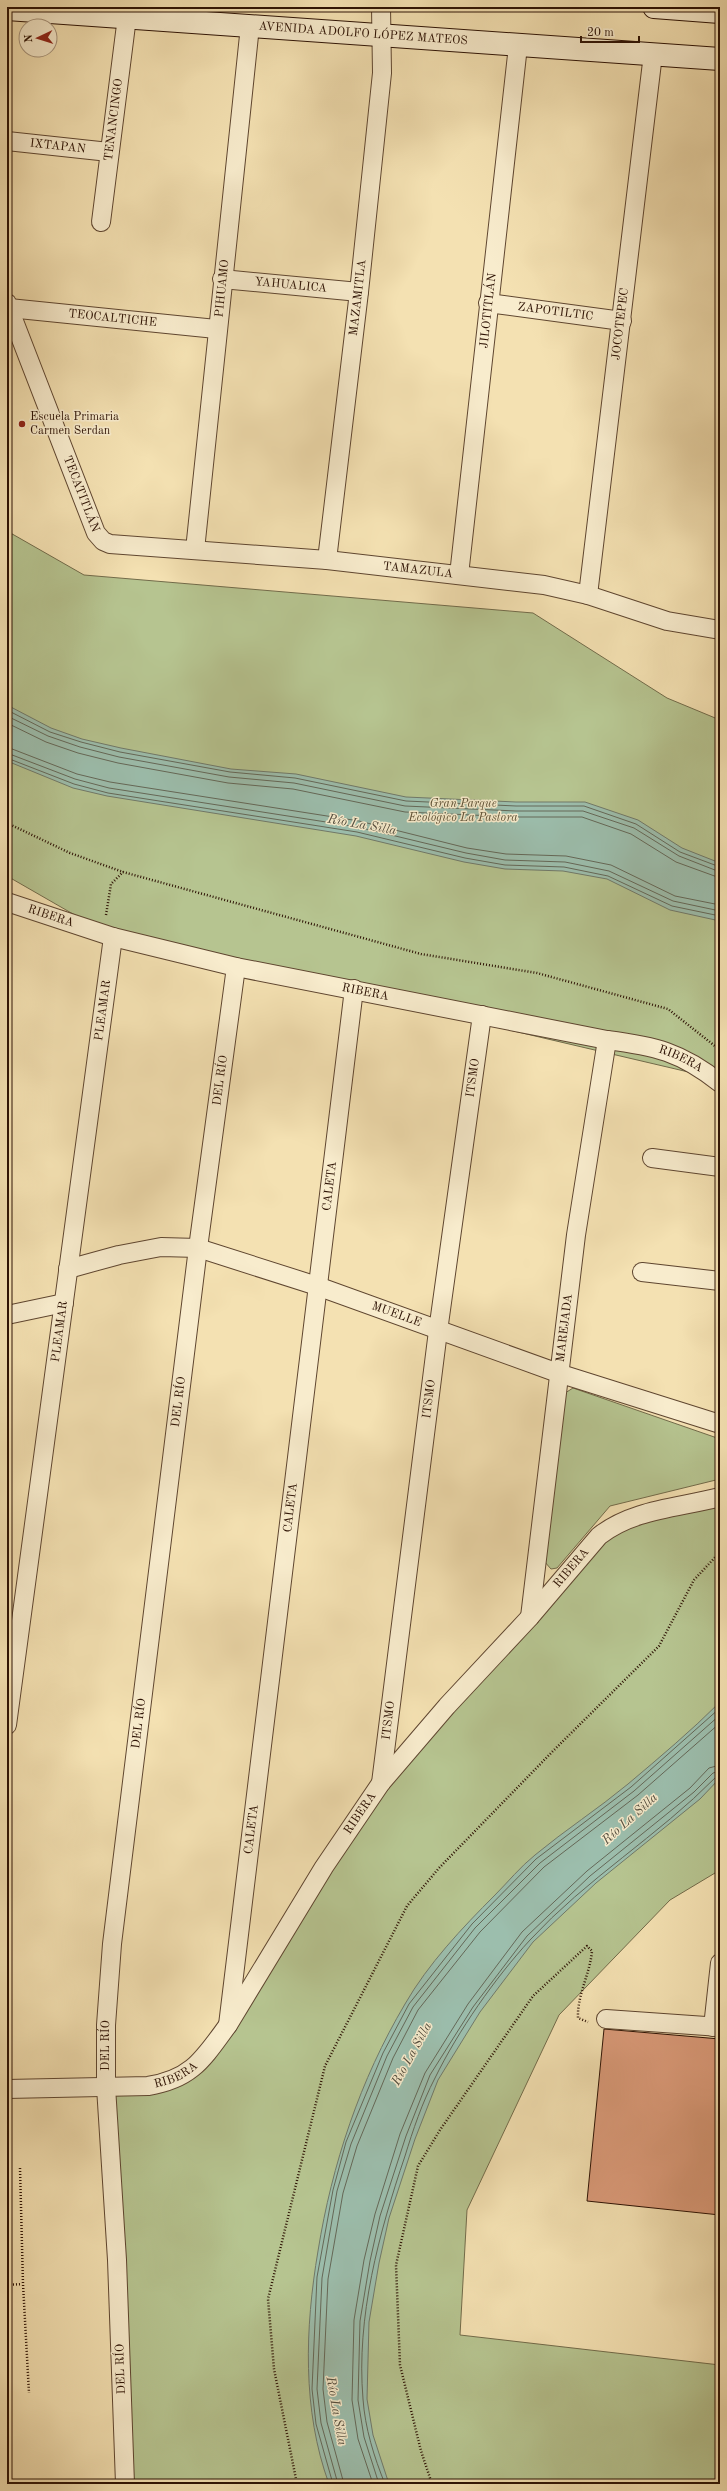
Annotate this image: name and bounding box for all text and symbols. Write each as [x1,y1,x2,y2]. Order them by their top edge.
north arrow [18,18,58,58]
scale bar [581,18,639,44]
street label: AVENIDA ADOLFO LÓPEZ MATEOS [258,21,468,47]
text: 20 m [587,27,614,39]
text: N [24,33,35,43]
street label: TENANCINGO [103,78,125,162]
street label: IXTAPAN [29,137,86,155]
street label: PIHUAMO [213,259,231,318]
street label: MAZAMITLA [348,259,368,337]
street label: JILOTITLÁN [478,272,499,349]
street label: YAHUALICA [254,276,328,295]
street label: JOCOTEPEC [610,287,631,361]
street label: ZAPOTILTIC [517,301,594,323]
street label: TEOCALTICHE [68,308,157,329]
place label: Escuela Primaria Carmen Serdan [30,411,119,437]
marker: Escuela Primaria Carmen Serdan [17,419,27,429]
street label: TECATITLÁN [61,454,101,534]
street label: TAMAZULA [382,560,454,580]
park label: Gran Parque Ecológico La Pastora [407,798,518,824]
water label: Río La Silla [326,812,397,837]
street label: RIBERA [26,903,75,930]
street label: PLEAMAR [93,979,113,1042]
street label: RIBERA [341,982,390,1003]
street label: RIBERA [657,1044,705,1075]
street label: DEL RÍO [211,1055,230,1107]
street label: ITSMO [465,1058,482,1098]
street label: CALETA [321,1161,339,1212]
street label: MAREJADA [555,1293,575,1363]
street label: PLEAMAR [50,1300,70,1363]
street label: MUELLE [370,1300,423,1329]
street label: DEL RÍO [170,1376,188,1428]
street label: ITSMO [421,1379,438,1419]
street label: CALETA [282,1482,300,1533]
street label: RIBERA [552,1546,592,1590]
street label: DEL RÍO [130,1697,148,1749]
street label: ITSMO [380,1700,397,1741]
street label: RIBERA [342,1790,379,1837]
water label: Río La Silla [599,1791,660,1848]
street label: CALETA [243,1804,261,1855]
street label: DEL RÍO [97,2020,112,2071]
water label: Río La Silla [389,2020,435,2089]
street label: RIBERA [153,2060,200,2091]
street label: DEL RÍO [111,2343,128,2395]
water label: Río La Silla [323,2375,348,2446]

